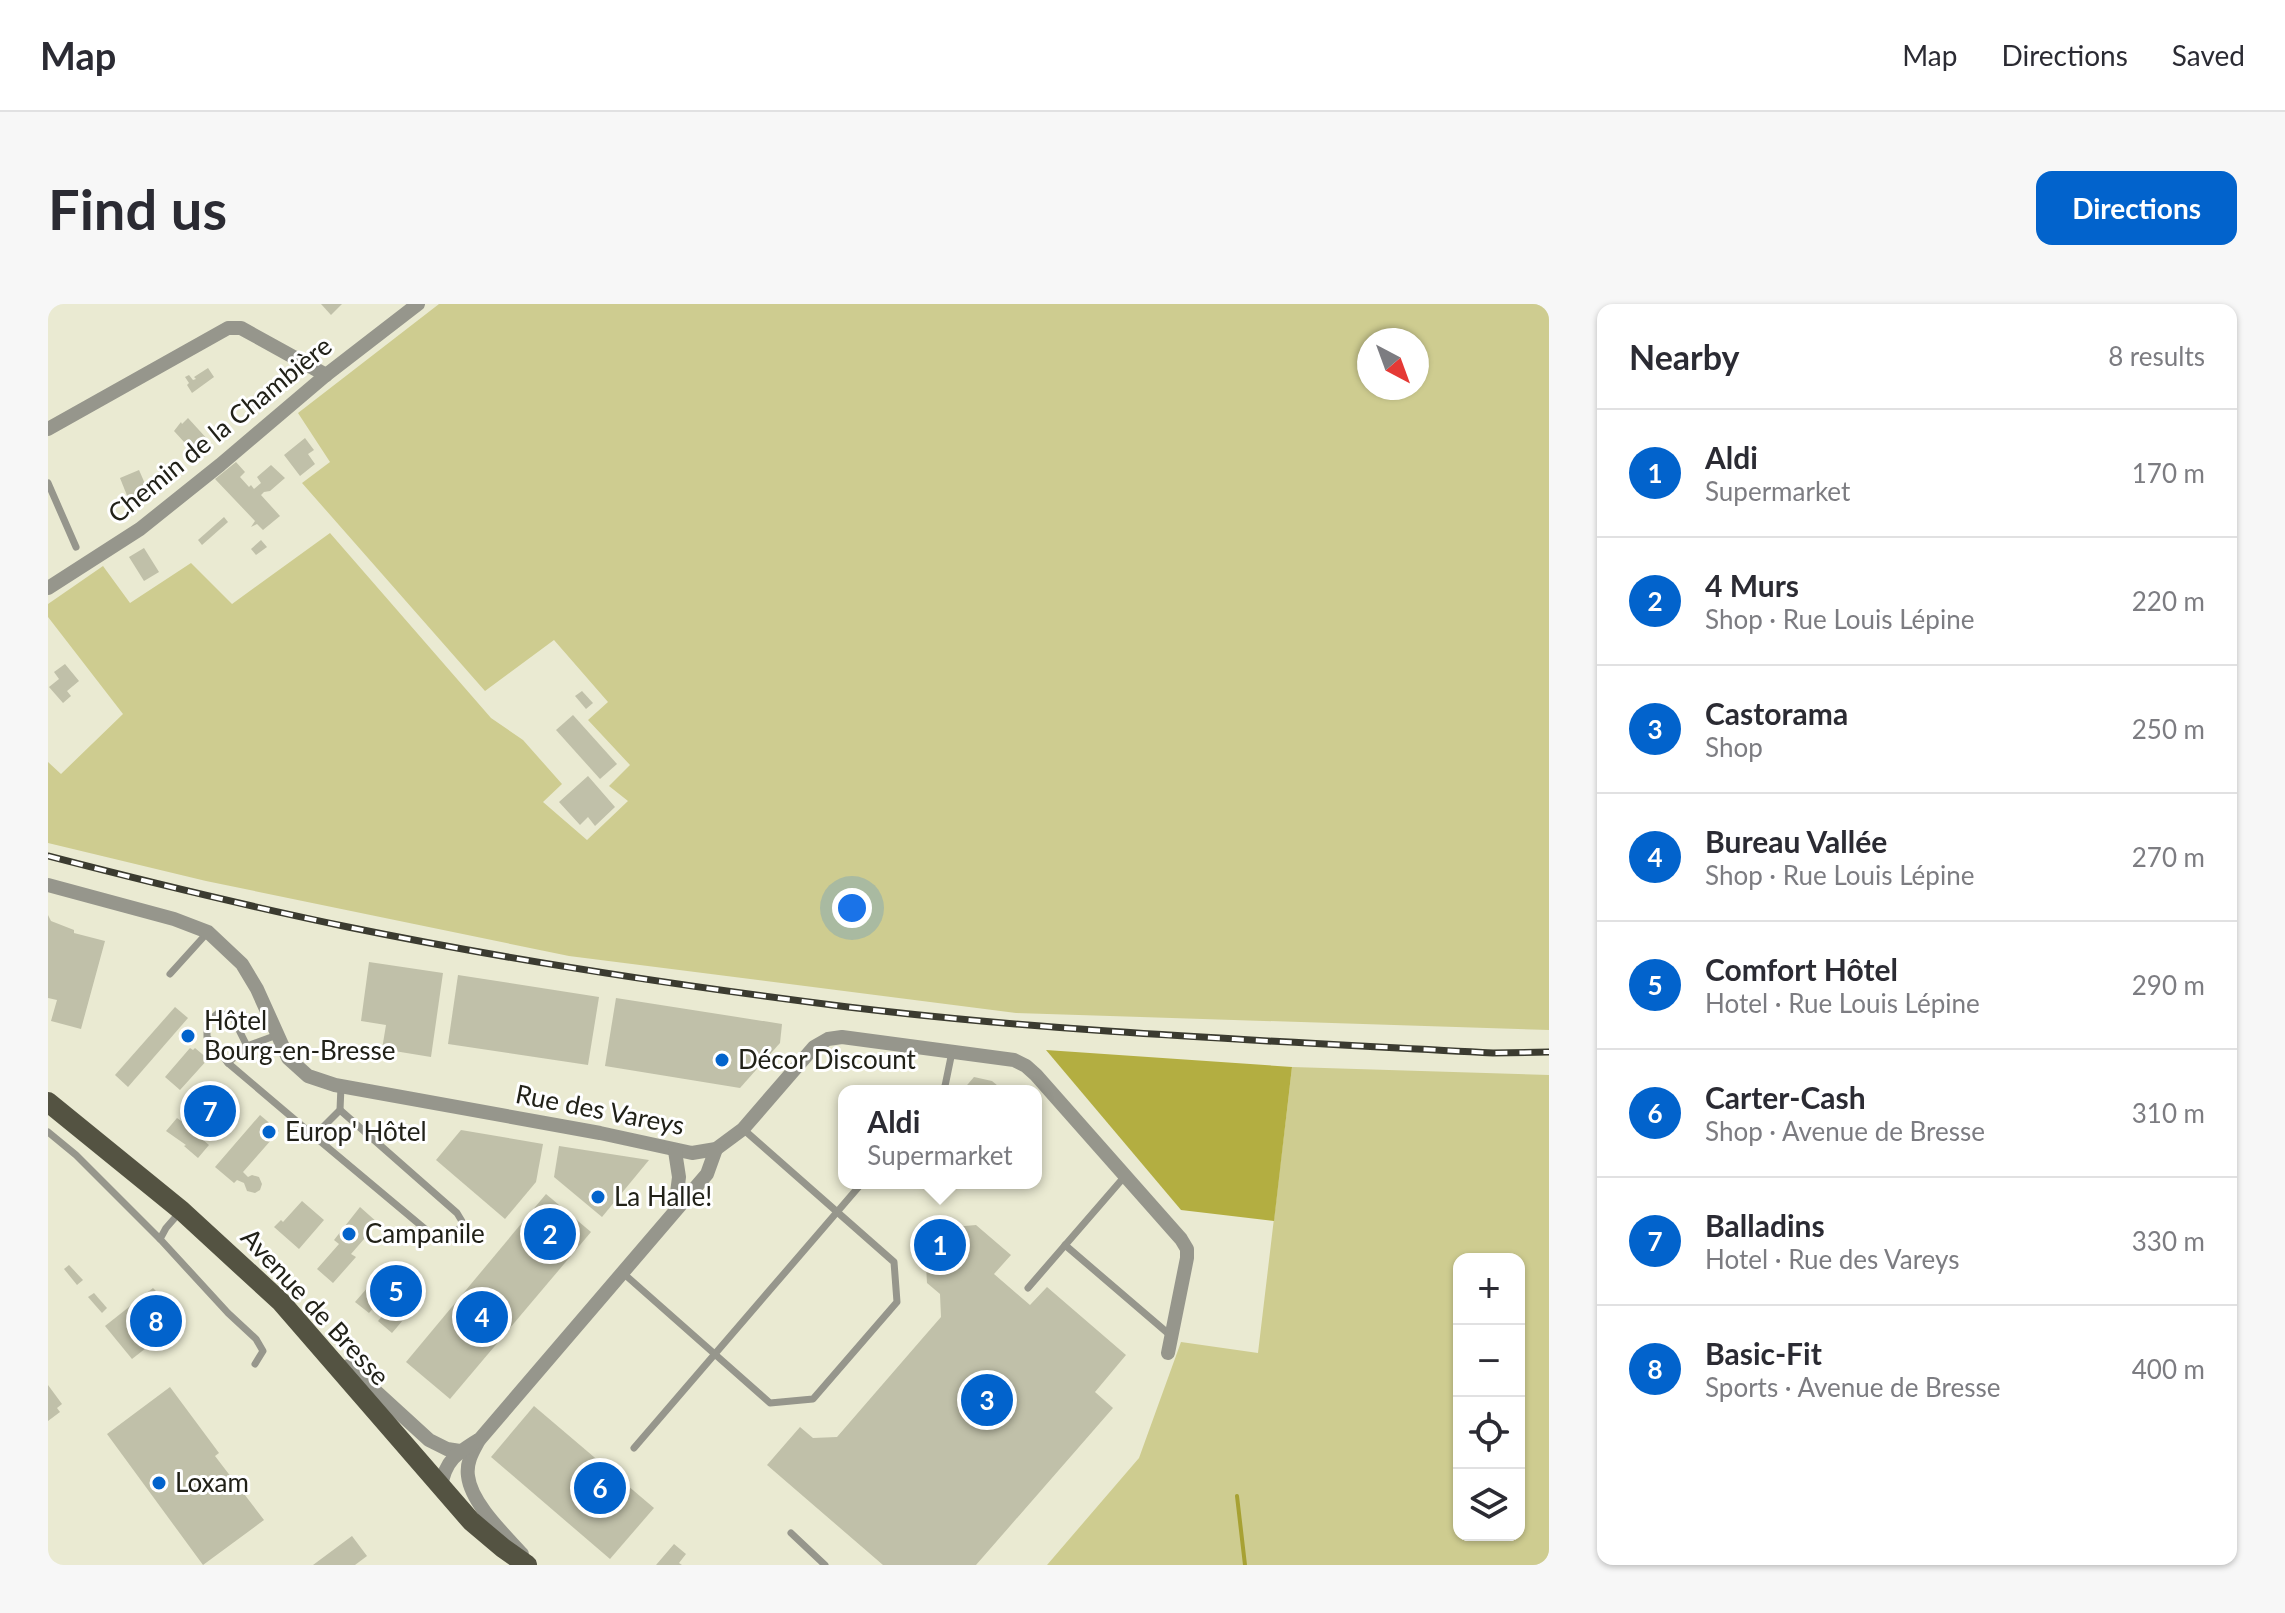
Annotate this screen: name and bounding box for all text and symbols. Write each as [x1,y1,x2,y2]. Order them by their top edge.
text: Map [40,32,116,78]
text: Map [1902,38,1957,72]
text: Directions [2001,38,2128,72]
text: Saved [2172,38,2245,72]
button: Directions [2036,171,2237,245]
text: Find us [48,175,227,242]
north arrow [1357,328,1429,400]
street label: Chemin de la Chambière [101,329,338,529]
text: Nearby [1629,336,1740,377]
text: 8 results [2108,340,2205,372]
text: Aldi [1705,439,1758,475]
text: 1 [1647,457,1663,489]
text: 170 m [2132,457,2205,489]
text: Supermarket [1705,475,1850,507]
text: 4 Murs [1705,567,1799,603]
text: 2 [1647,585,1663,617]
text: 220 m [2132,585,2205,617]
text: Shop · Rue Louis Lépine [1705,603,1974,635]
text: Castorama [1705,695,1848,731]
text: 3 [1647,713,1663,745]
text: 250 m [2132,713,2205,745]
text: Shop [1705,731,1763,763]
text: Bureau Vallée [1705,823,1887,859]
text: 4 [1647,841,1663,873]
text: 270 m [2132,841,2205,873]
text: Shop · Rue Louis Lépine [1705,859,1974,891]
your location [832,888,872,928]
text: Comfort Hôtel [1705,951,1898,987]
text: 5 [1647,969,1663,1001]
text: 290 m [2132,969,2205,1001]
text: Hotel · Rue Louis Lépine [1705,987,1980,1019]
place label: Hôtel Bourg-en-Bresse [204,1004,396,1066]
marker: Hôtel Bourg-en-Bresse [179,1027,197,1045]
place label: Décor Discount [738,1043,917,1075]
marker: Décor Discount [713,1051,731,1069]
street label: Rue des Vareys [513,1077,687,1141]
text: Carter-Cash [1705,1079,1866,1115]
pin: 7 [184,1081,236,1141]
popup [838,1085,1042,1189]
text: 6 [1647,1097,1663,1129]
text: 310 m [2132,1097,2205,1129]
text: Aldi [867,1103,920,1139]
place label: Europ' Hôtel [285,1115,427,1147]
text: Shop · Avenue de Bresse [1705,1115,1985,1147]
marker: Europ' Hôtel [260,1123,278,1141]
text: Supermarket [867,1139,1013,1171]
place label: La Halle! [614,1180,712,1212]
marker: La Halle! [589,1188,607,1206]
pin: 2 [524,1204,576,1264]
text: Balladins [1705,1207,1825,1243]
pin: 1 [914,1215,966,1275]
place label: Campanile [365,1217,485,1249]
street label: Avenue de Bresse [235,1221,397,1392]
marker: Campanile [340,1225,358,1243]
text: 7 [1647,1225,1663,1257]
text: 330 m [2132,1225,2205,1257]
text: Hotel · Rue des Vareys [1705,1243,1959,1275]
map controls [1453,1253,1525,1541]
button: + [1453,1253,1525,1325]
pin: 5 [370,1261,422,1321]
pin: 4 [456,1287,508,1347]
pin: 8 [130,1291,182,1351]
button: − [1453,1325,1525,1397]
text: Basic-Fit [1705,1335,1822,1371]
text: 8 [1647,1353,1663,1385]
text: 400 m [2132,1353,2205,1385]
pin: 3 [961,1370,1013,1430]
text: Sports · Avenue de Bresse [1705,1371,2000,1403]
button: locate [1453,1397,1525,1469]
pin: 6 [574,1458,626,1518]
place label: Loxam [175,1466,249,1498]
button: layers [1453,1469,1525,1541]
marker: Loxam [150,1474,168,1492]

